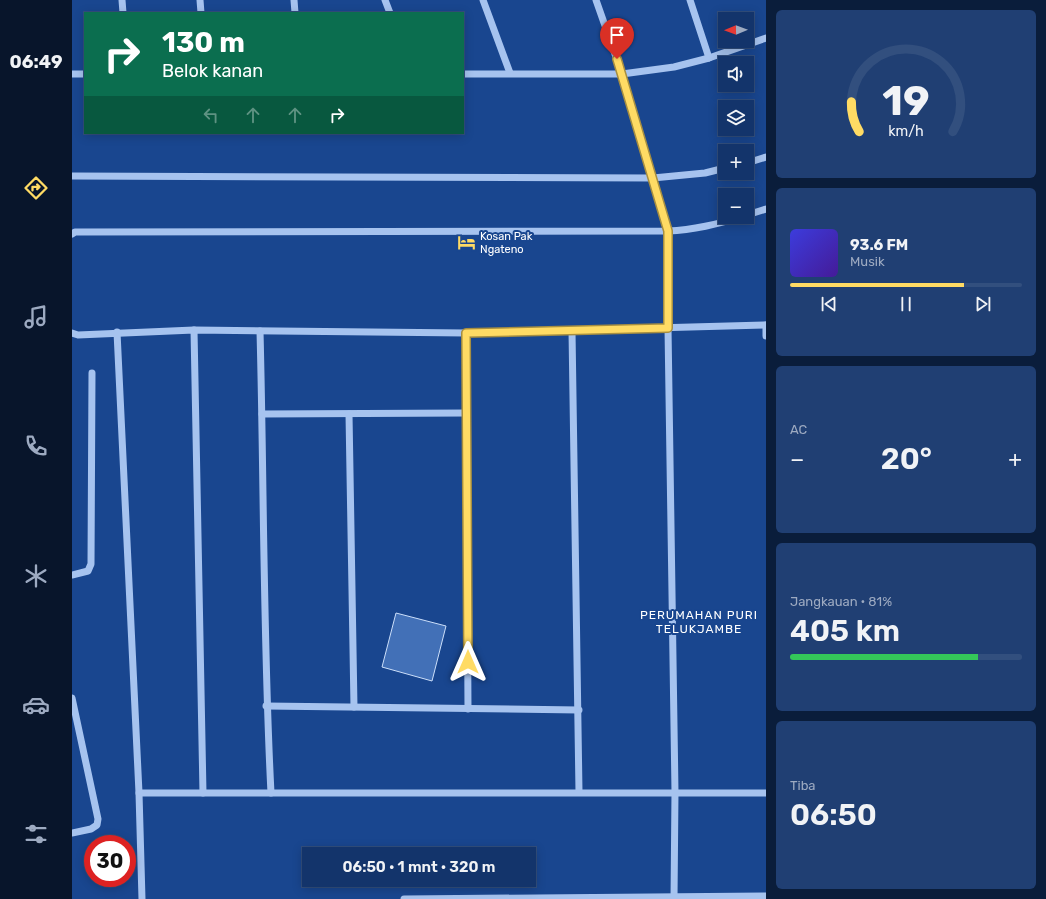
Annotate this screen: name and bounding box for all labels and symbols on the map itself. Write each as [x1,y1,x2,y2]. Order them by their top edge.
north arrow [718,12,754,48]
pin [600,18,634,59]
place label: Kosan Pak Ngateno [480,230,533,256]
hotel icon: Kosan Pak Ngateno [457,232,477,252]
district label: PERUMAHAN PURI TELUKJAMBE [640,608,758,636]
position arrow [447,641,489,683]
speed limit sign: 30 [84,835,136,887]

